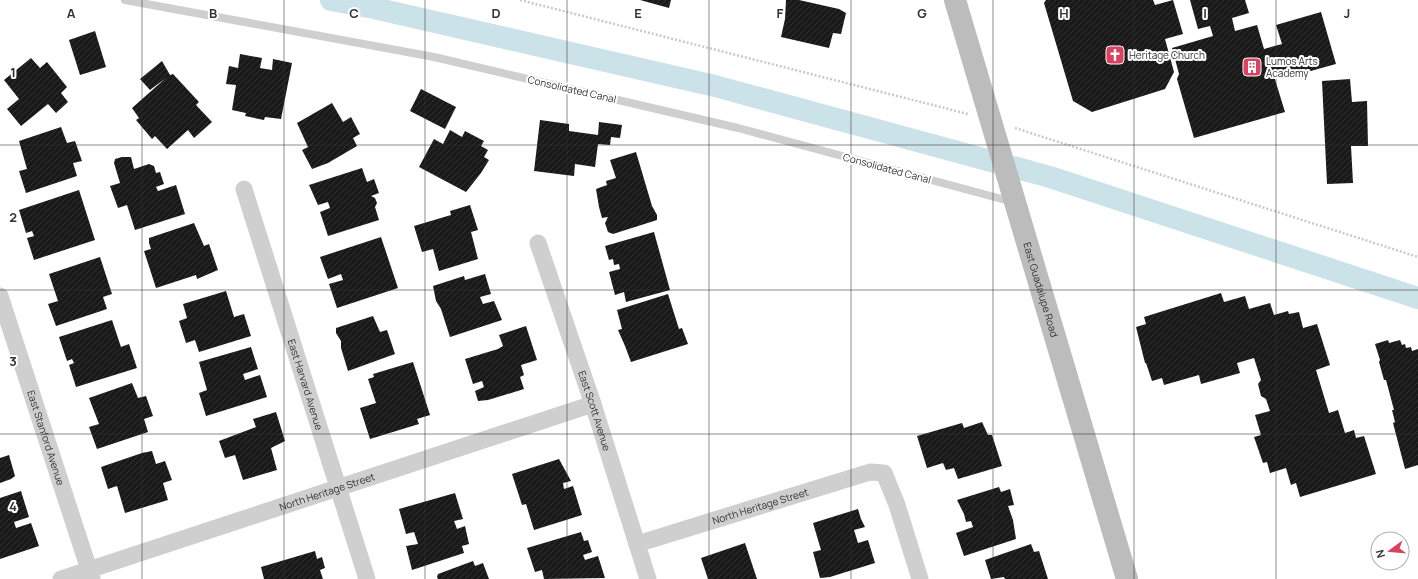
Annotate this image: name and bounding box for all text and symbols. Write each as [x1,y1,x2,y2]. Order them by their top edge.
text: A [67,4,76,22]
text: B [209,4,217,22]
text: C [349,4,359,22]
text: D [491,4,501,22]
text: E [634,4,642,22]
text: F [777,4,784,22]
text: G [917,4,927,22]
text: H [1059,4,1069,22]
text: I [1203,4,1207,22]
text: J [1344,4,1350,22]
church icon: Heritage Church [1104,44,1126,66]
place label: Heritage Church [1129,48,1205,62]
place label: Lumos Arts Academy [1266,54,1318,80]
building icon: Lumos Arts Academy [1241,56,1263,78]
text: 1 [10,63,16,81]
street label: Consolidated Canal [526,72,618,106]
street label: Consolidated Canal [842,150,932,186]
text: 2 [9,208,17,226]
street label: East Guadalupe Road [1020,240,1062,339]
street label: East Harvard Avenue [285,337,327,432]
text: 3 [9,352,17,370]
street label: East Scott Avenue [575,369,614,453]
street label: East Stanford Avenue [24,388,68,487]
street label: North Heritage Street [277,469,377,514]
street label: North Heritage Street [710,484,810,527]
text: 4 [9,497,17,515]
north arrow [1370,531,1410,571]
text: N [1372,548,1388,560]

